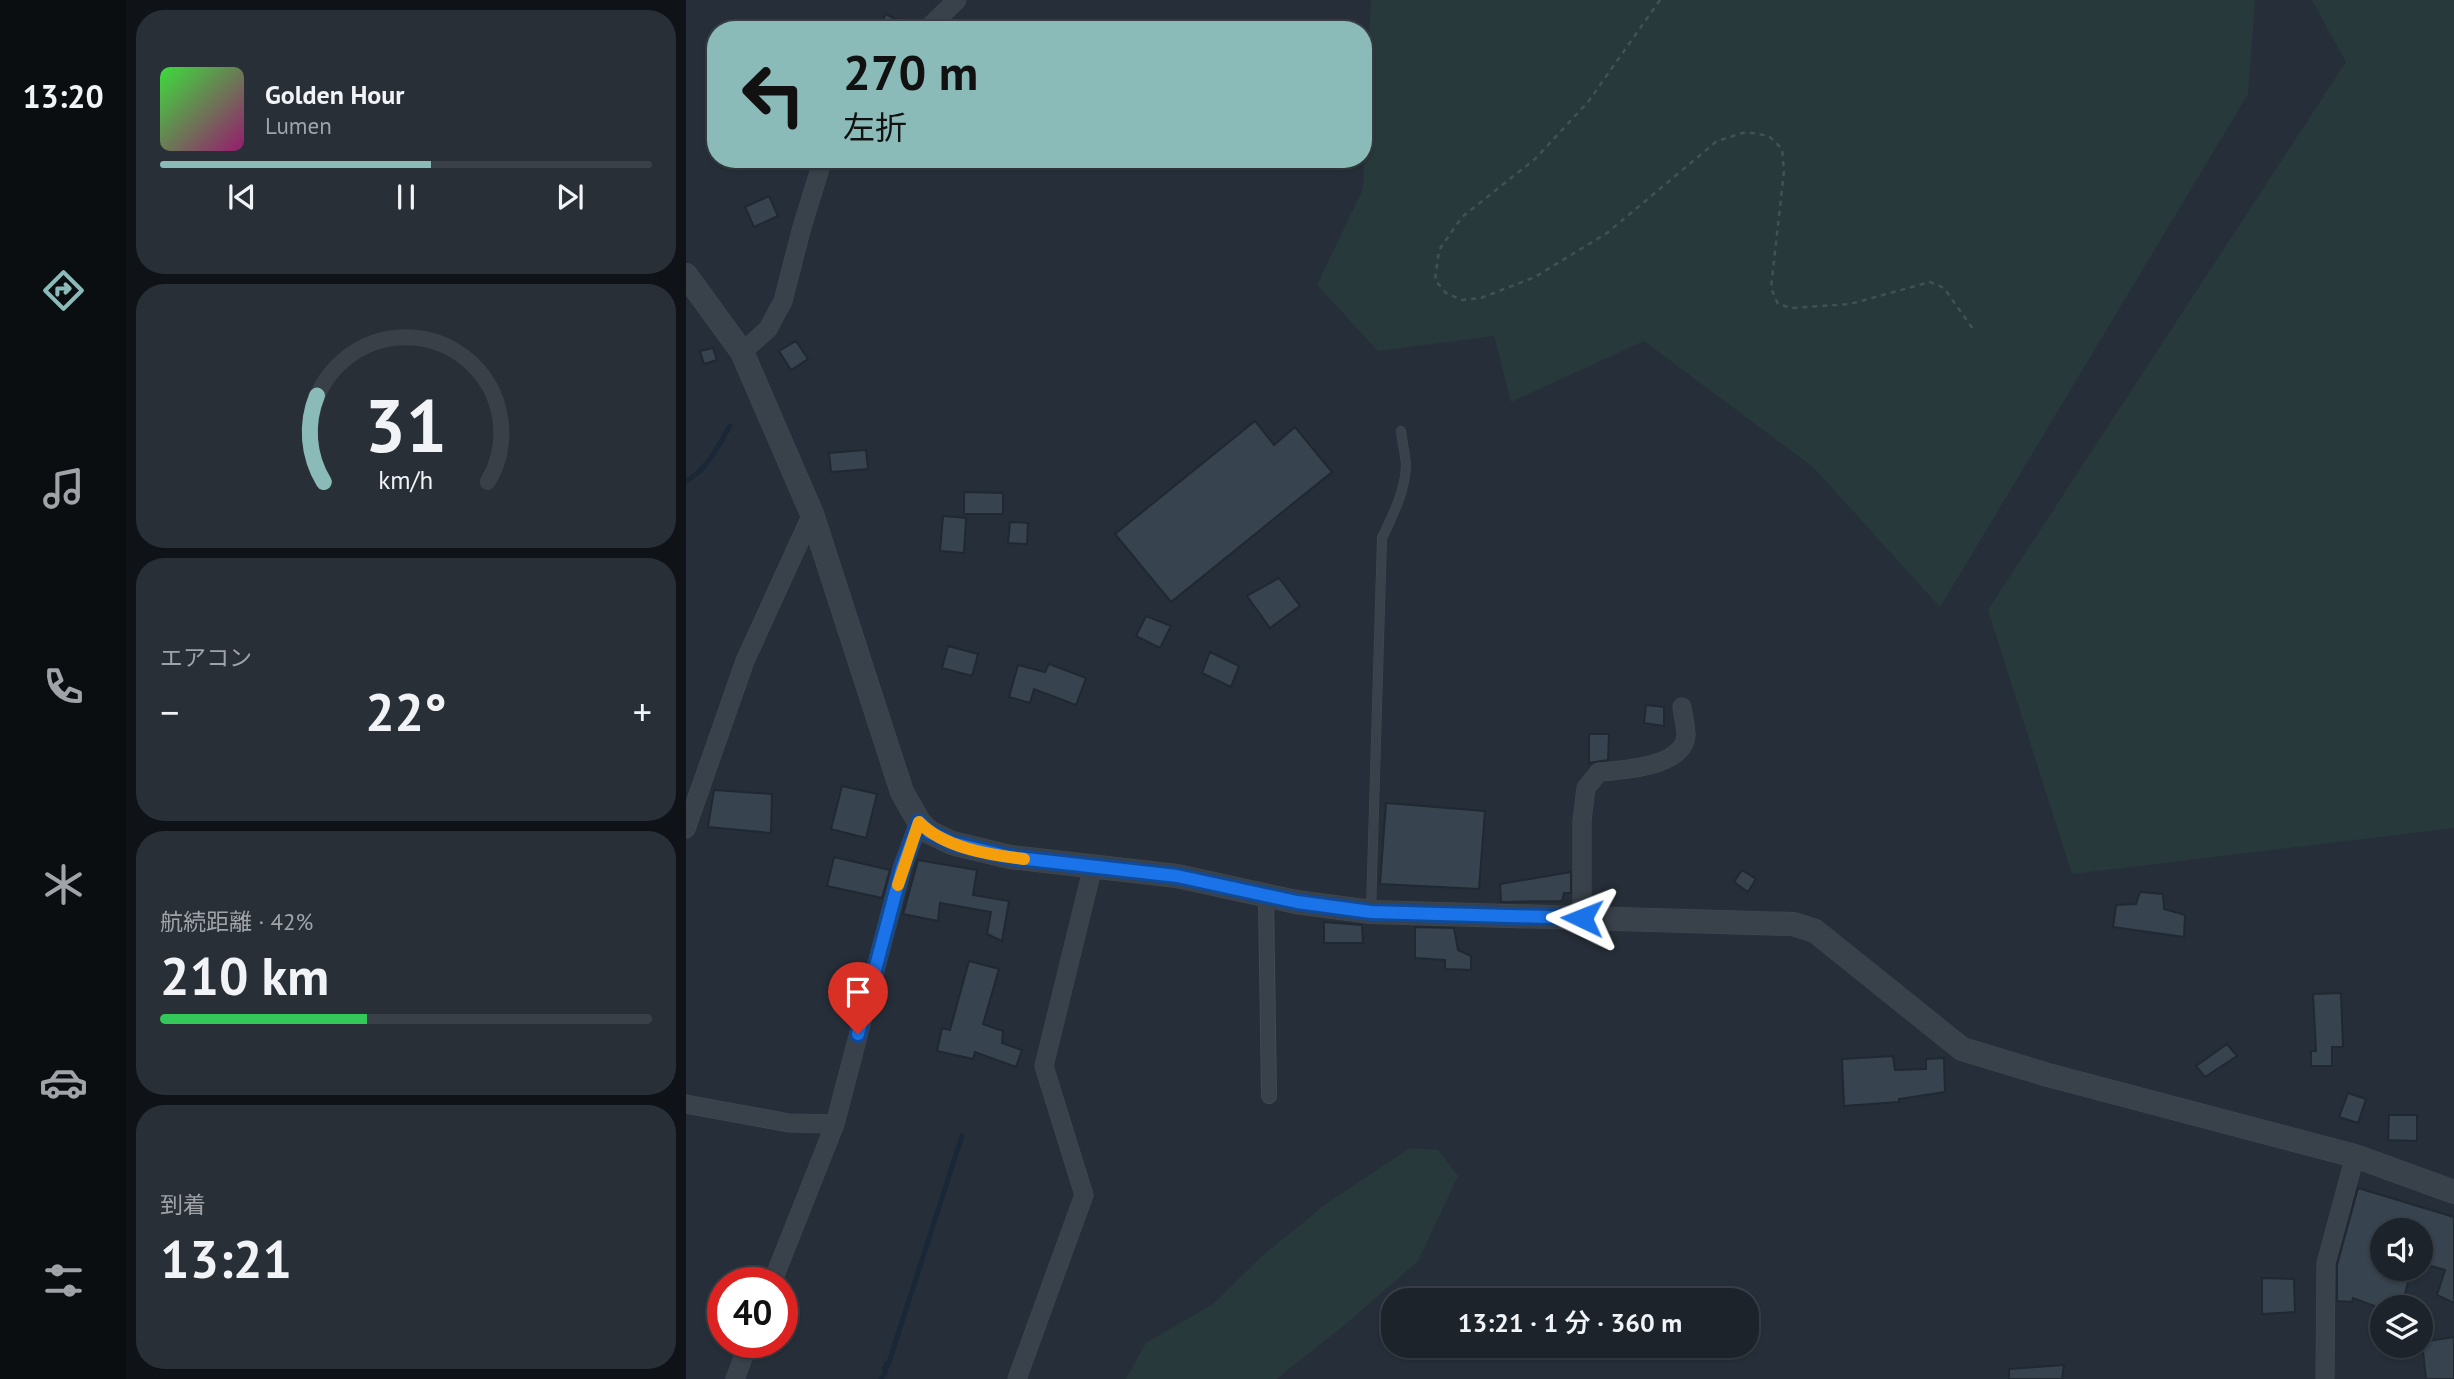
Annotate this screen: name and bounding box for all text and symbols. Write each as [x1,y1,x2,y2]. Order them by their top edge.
text: 270 m [843,40,978,104]
icon: left [728,49,819,140]
text: 13:20 [22,75,104,117]
text: Golden Hour [265,78,404,111]
text: 左折 [843,106,907,148]
text: Lumen [265,111,332,140]
icon: previous [223,178,261,216]
icon: pause [387,178,425,216]
icon: next [551,178,589,216]
icon: directions [39,266,88,315]
text: 31 [365,378,447,472]
text: km/h [379,463,433,495]
icon: music [39,464,88,513]
text: エアコン [160,643,252,672]
icon: phone [39,662,88,711]
text: 22° [365,678,447,745]
text: − [160,687,179,736]
text: + [633,687,652,736]
icon: climate [39,860,88,909]
position arrow [1545,881,1619,955]
text: 航続距離 · 42% [160,907,313,936]
text: 210 km [160,942,329,1009]
pin [828,962,888,1034]
icon: arrive [839,973,877,1011]
icon: car [39,1058,88,1107]
text: 到着 [160,1190,206,1219]
map controls [2370,1218,2433,1358]
button: sound [2370,1218,2433,1281]
text: 13:21 [160,1225,292,1292]
icon: filters [39,1256,88,1305]
speed limit sign: 40 [707,1267,798,1358]
button: layers [2370,1295,2433,1358]
text: 13:21 · 1 分 · 360 m [1458,1306,1682,1339]

